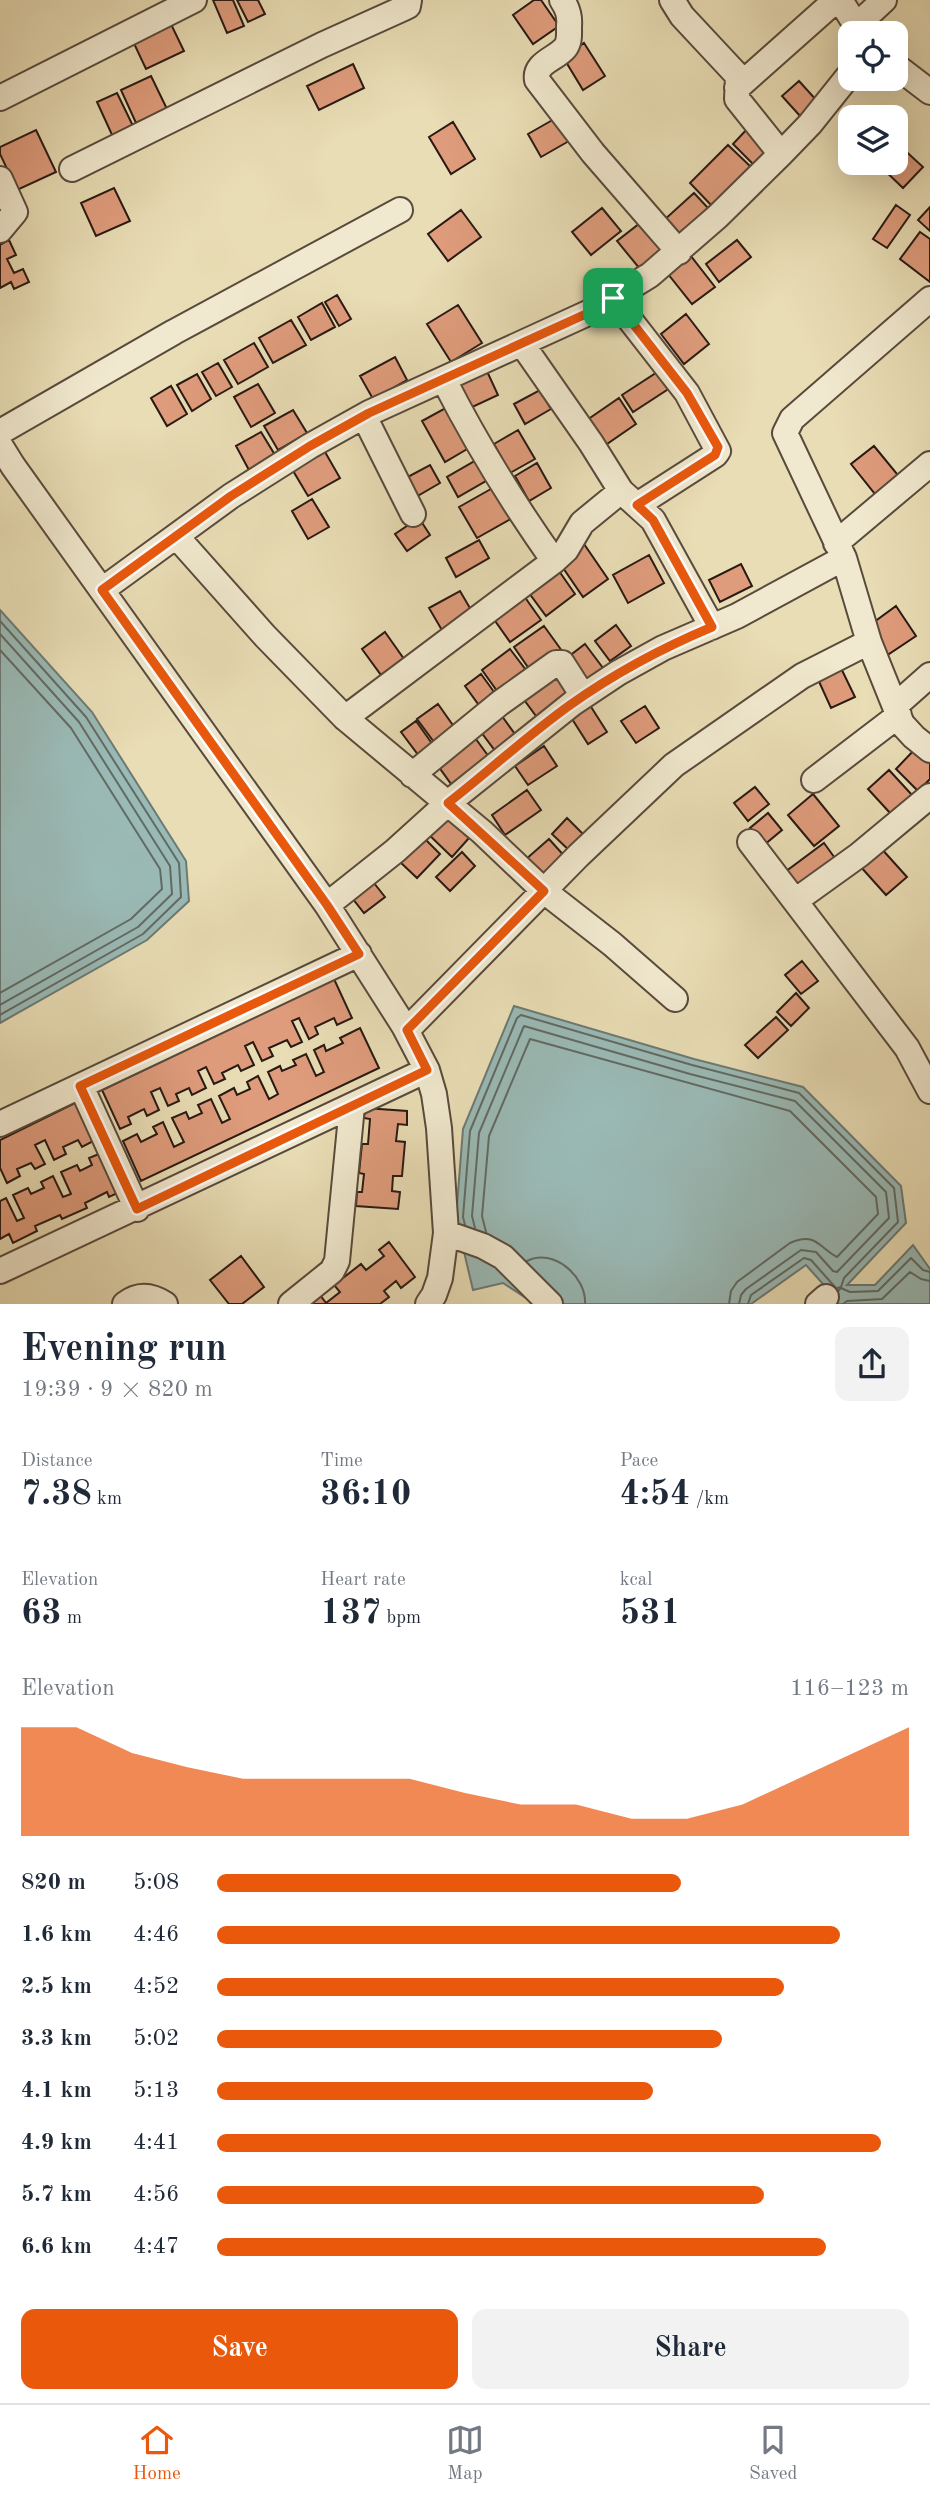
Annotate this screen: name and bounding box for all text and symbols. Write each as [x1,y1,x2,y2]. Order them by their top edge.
map controls [838,21,908,175]
button: locate [838,21,908,91]
button: layers [838,105,908,175]
pin [583,268,643,328]
icon: arrive [594,279,632,317]
button: share [835,1327,909,1401]
text: Evening run [21,1331,227,1369]
text: 19:39 · 9 × 820 m [21,1378,213,1401]
text: Distance [21,1452,93,1471]
text: Time [320,1452,363,1471]
text: Pace [620,1452,658,1471]
text: 7.38 [21,1477,92,1512]
text: 36:10 [320,1477,411,1512]
text: 4:54 [620,1477,690,1512]
text: km [92,1490,122,1509]
text: /km [690,1490,729,1509]
text: Elevation [21,1571,98,1590]
text: Heart rate [320,1571,406,1590]
text: kcal [620,1571,652,1590]
text: 63 [21,1596,62,1631]
text: 137 [320,1596,381,1631]
text: 531 [620,1596,681,1631]
text: m [62,1609,82,1628]
text: bpm [381,1609,421,1628]
text: Elevation [21,1677,115,1700]
text: 116–123 m [790,1677,909,1700]
text: 820 m [21,1871,86,1894]
text: 5:08 [133,1871,179,1894]
text: 1.6 km [21,1923,92,1946]
text: 4:46 [133,1923,179,1946]
text: 2.5 km [21,1975,92,1998]
text: 4:52 [133,1975,179,1998]
text: 3.3 km [21,2027,92,2050]
text: 5:02 [133,2027,179,2050]
text: 4.1 km [21,2079,92,2102]
text: 5:13 [133,2079,179,2102]
text: 4.9 km [21,2131,92,2154]
text: 4:41 [133,2131,179,2154]
text: 5.7 km [21,2183,92,2206]
text: 4:56 [133,2183,179,2206]
text: 6.6 km [21,2235,92,2258]
text: 4:47 [133,2235,179,2258]
button: Save [21,2309,458,2389]
button: Share [472,2309,909,2389]
tab: Home [133,2421,181,2486]
tab: Map [446,2421,484,2486]
tab: Saved [749,2421,797,2486]

